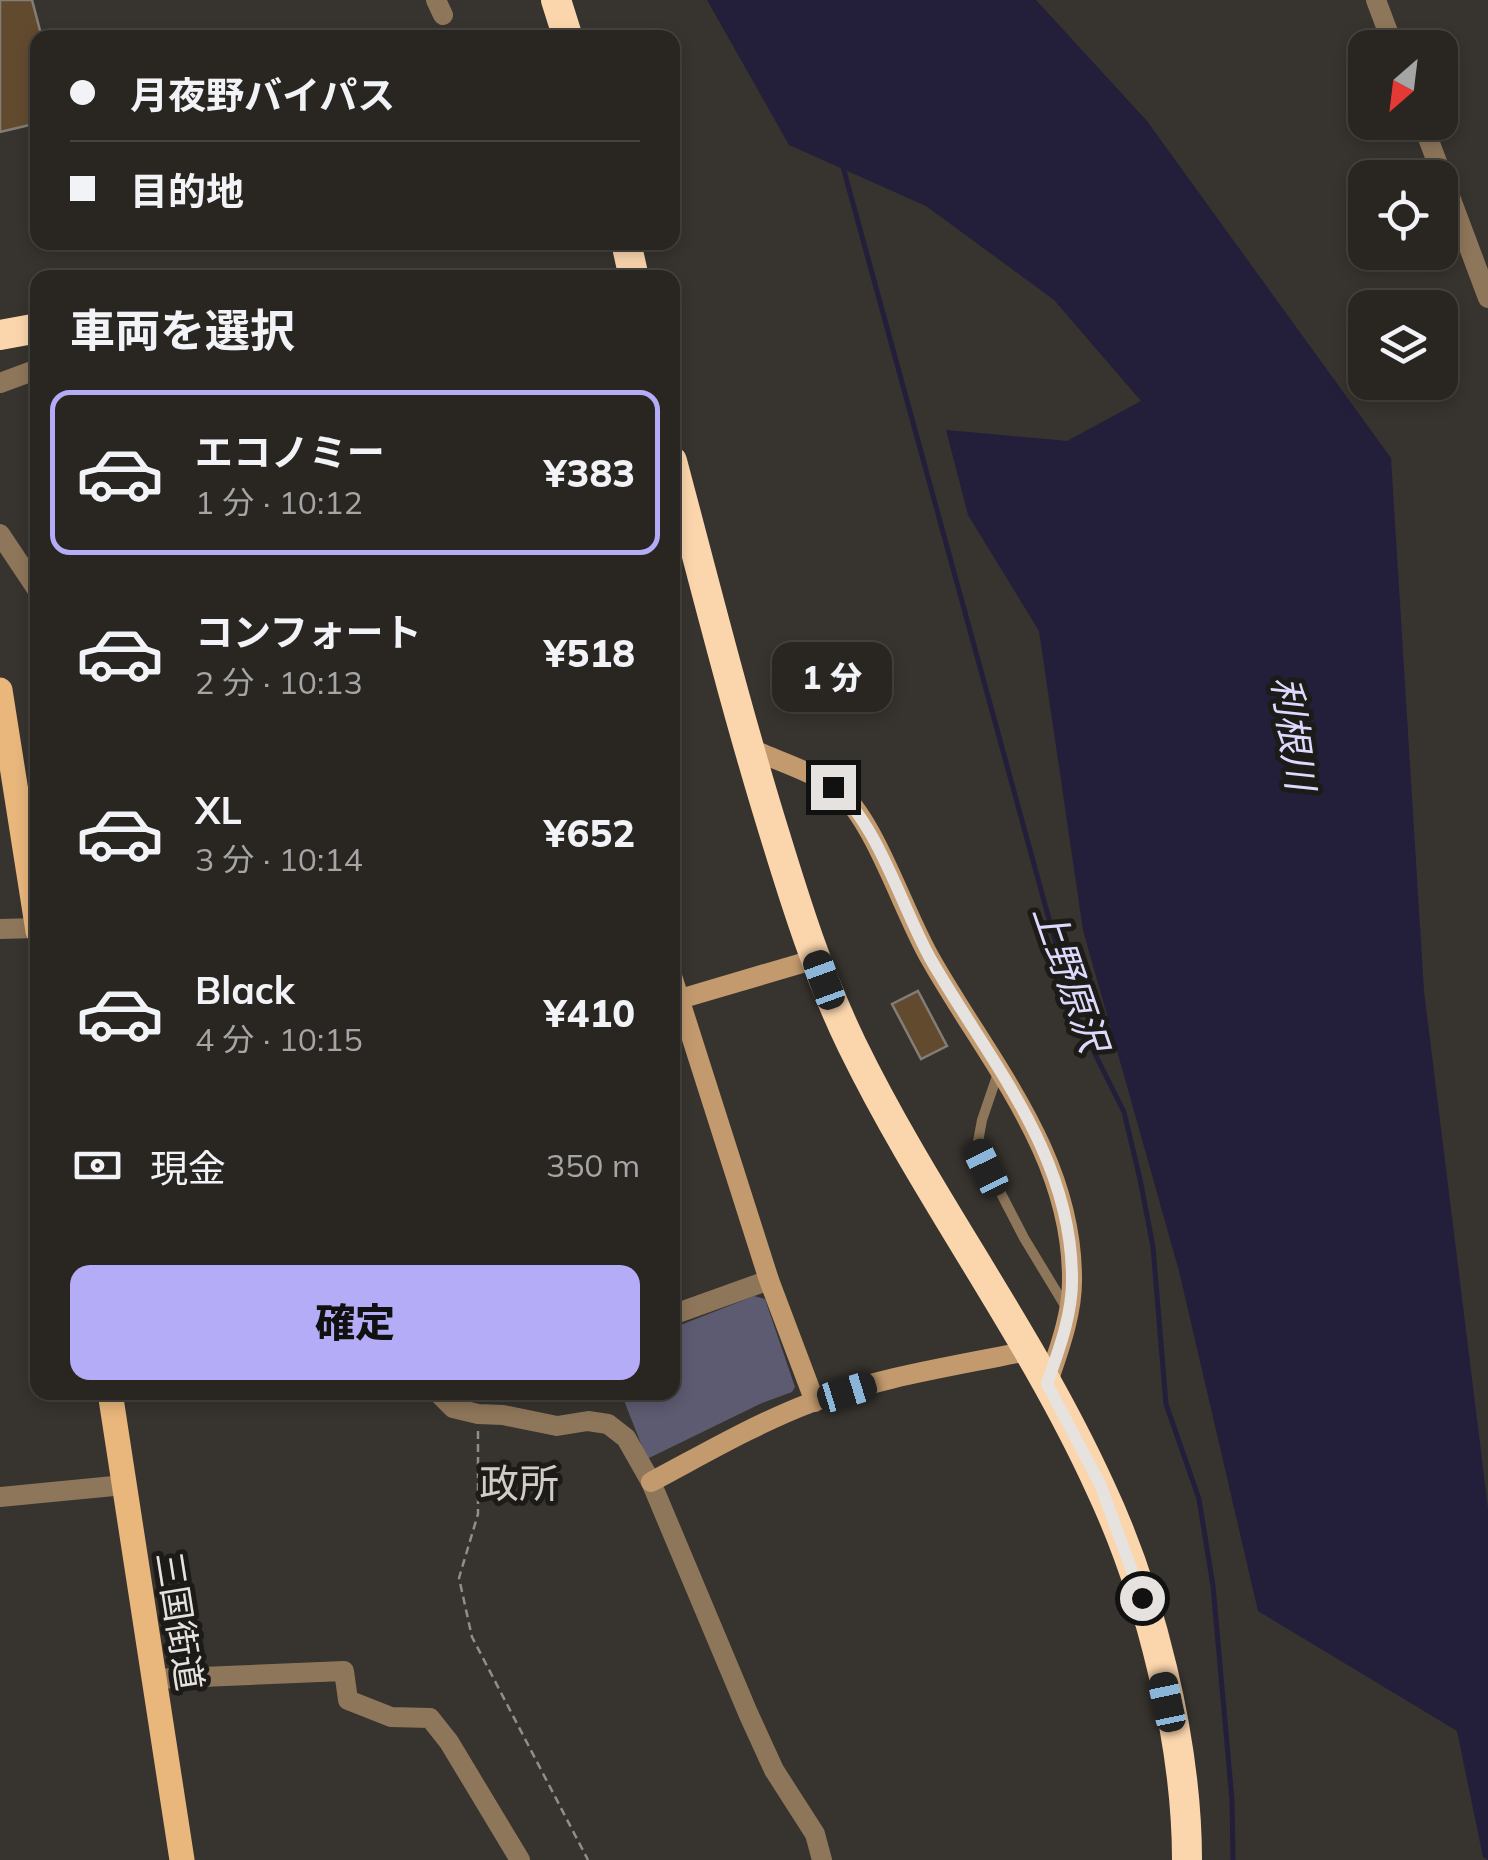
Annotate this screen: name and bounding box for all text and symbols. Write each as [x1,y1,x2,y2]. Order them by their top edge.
north arrow [1348,30,1458,140]
map controls [1348,30,1458,400]
text: 月夜野バイパス [130,71,395,119]
button: locate [1348,160,1458,270]
text: 目的地 [130,167,244,215]
button: layers [1348,290,1458,400]
text: 車両を選択 [70,302,295,358]
icon: car [75,428,165,518]
text: エコノミー [195,428,385,476]
text: ¥383 [544,449,635,497]
text: 1 分 · 10:12 [195,482,363,522]
icon: car [75,608,165,698]
text: コンフォート [195,608,422,656]
text: ¥518 [544,629,635,677]
callout: 1 分 [773,642,893,712]
text: 1 分 [802,657,862,697]
text: 2 分 · 10:13 [195,662,363,702]
water label: 利根川 [1262,673,1326,797]
route end [811,765,856,810]
text: XL [195,786,242,834]
icon: car [75,788,165,878]
text: ¥652 [544,809,635,857]
text: 3 分 · 10:14 [195,839,363,879]
water label: 上野原沢 [1024,898,1120,1062]
car [800,947,848,1013]
text: Black [195,966,295,1014]
icon: car [75,968,165,1058]
text: ¥410 [544,989,635,1037]
text: 4 分 · 10:15 [195,1019,363,1059]
car [959,1134,1013,1202]
icon: cash [70,1138,125,1193]
text: 現金 [150,1144,226,1192]
text: 350 m [546,1145,640,1185]
button: 確定 [70,1265,640,1380]
car [814,1369,880,1415]
district label: 政所 [479,1458,559,1508]
street label: 三国街道 [147,1548,213,1694]
route start [1120,1576,1165,1621]
car [1146,1670,1188,1734]

